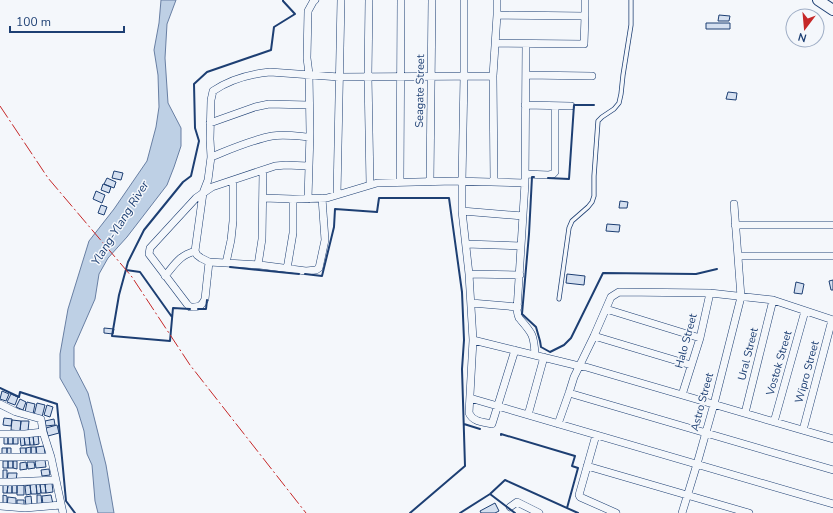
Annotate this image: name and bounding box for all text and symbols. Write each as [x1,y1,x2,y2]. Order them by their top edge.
scale bar [10,8,124,34]
north arrow [785,8,825,48]
text: 100 m [16,14,51,30]
text: N [796,29,808,45]
street label: Seagate Street [412,54,428,128]
water label: Ylang-Ylang River [88,177,153,268]
street label: Halo Street [671,312,701,370]
street label: Ural Street [734,326,762,382]
street label: Vostok Street [762,329,795,398]
street label: Wipro Street [791,339,823,405]
street label: Astro Street [687,371,717,433]

